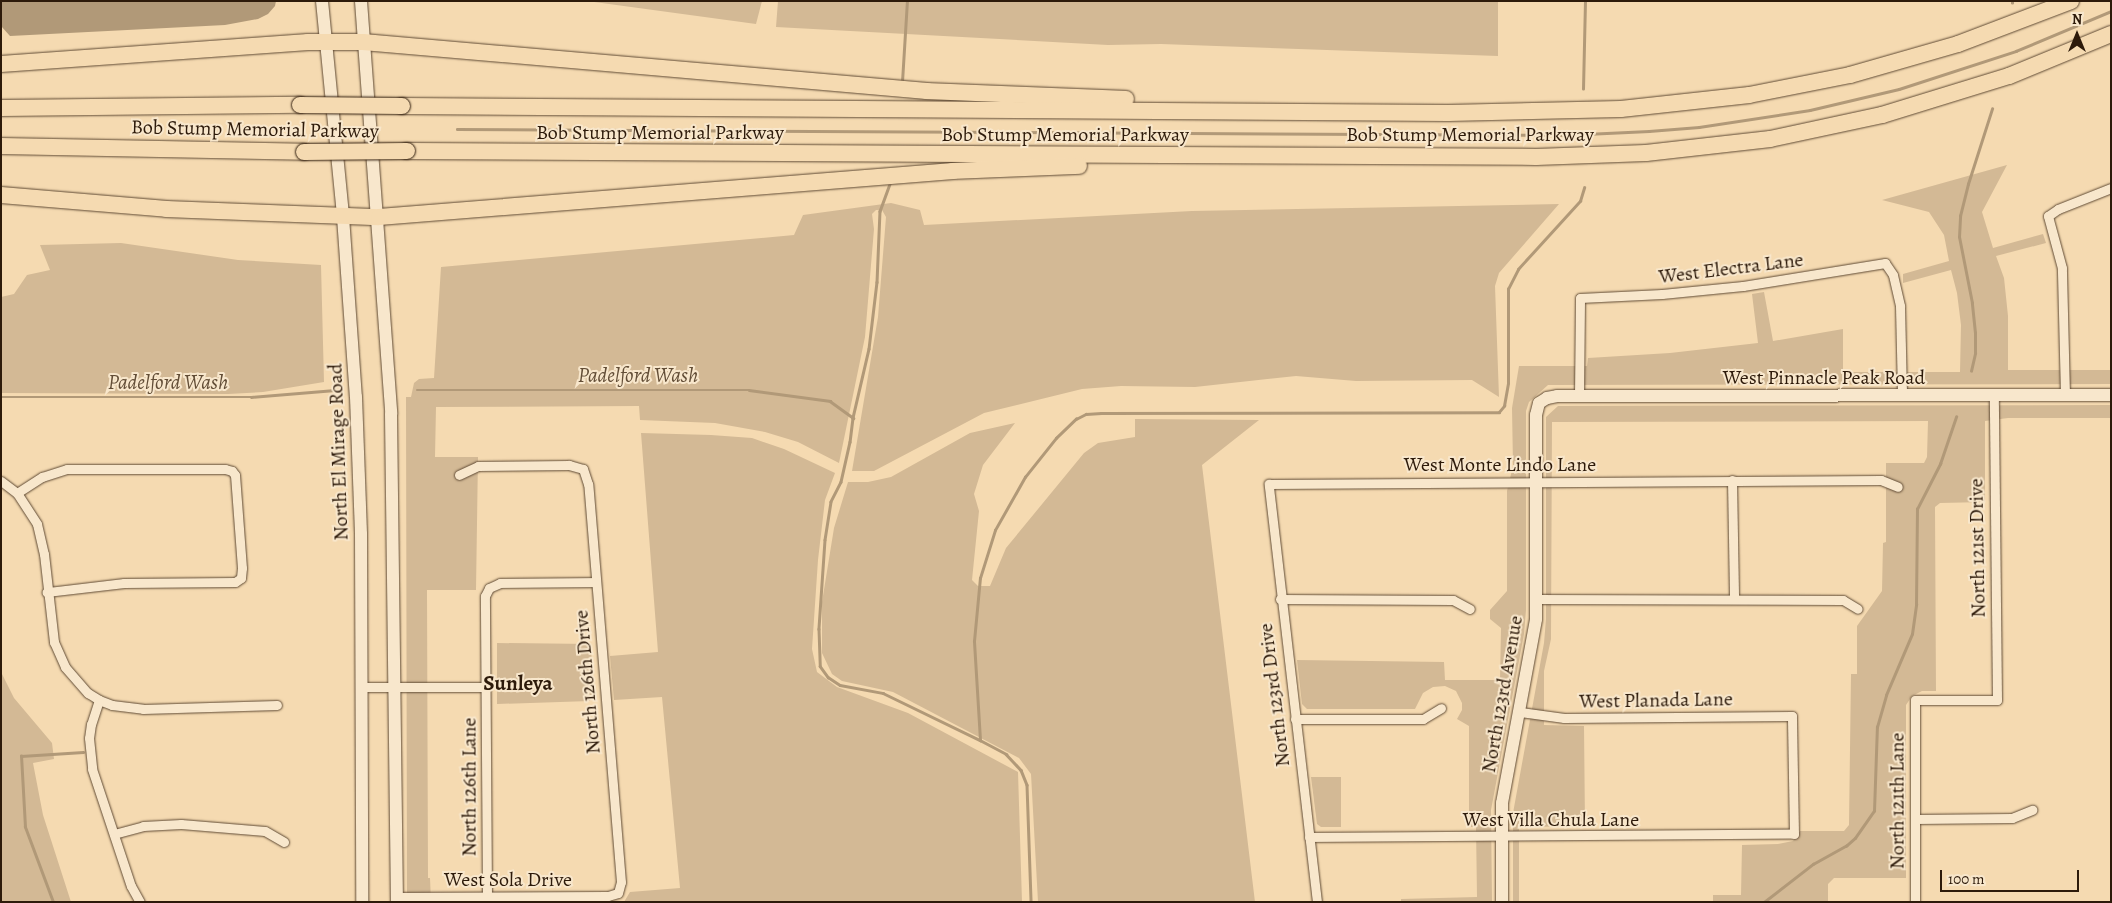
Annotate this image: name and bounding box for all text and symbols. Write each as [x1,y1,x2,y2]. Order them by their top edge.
north arrow [2052,10,2102,60]
text: N [2072,10,2082,29]
street label: Bob Stump Memorial Parkway [131,115,379,143]
street label: Bob Stump Memorial Parkway [536,120,784,144]
street label: Bob Stump Memorial Parkway [941,122,1189,146]
street label: Bob Stump Memorial Parkway [1346,122,1594,146]
street label: West Electra Lane [1657,247,1805,289]
water label: Padelford Wash [578,362,698,388]
street label: North El Mirage Road [323,363,353,541]
street label: West Pinnacle Peak Road [1723,365,1925,389]
water label: Padelford Wash [108,369,228,395]
street label: West Monte Lindo Lane [1404,452,1596,476]
street label: North 121st Drive [1964,478,1990,618]
street label: North 126th Drive [569,609,605,755]
street label: North 123rd Avenue [1476,614,1528,774]
street label: North 123rd Drive [1253,622,1295,768]
district label: Sunleya [483,670,553,696]
street label: West Planada Lane [1579,687,1733,713]
street label: North 126th Lane [457,717,481,857]
street label: North 121th Lane [1885,733,1909,869]
street label: West Villa Chula Lane [1463,807,1639,831]
scale bar [1942,860,2081,892]
street label: West Sola Drive [444,867,572,891]
text: 100 m [1948,869,1985,889]

